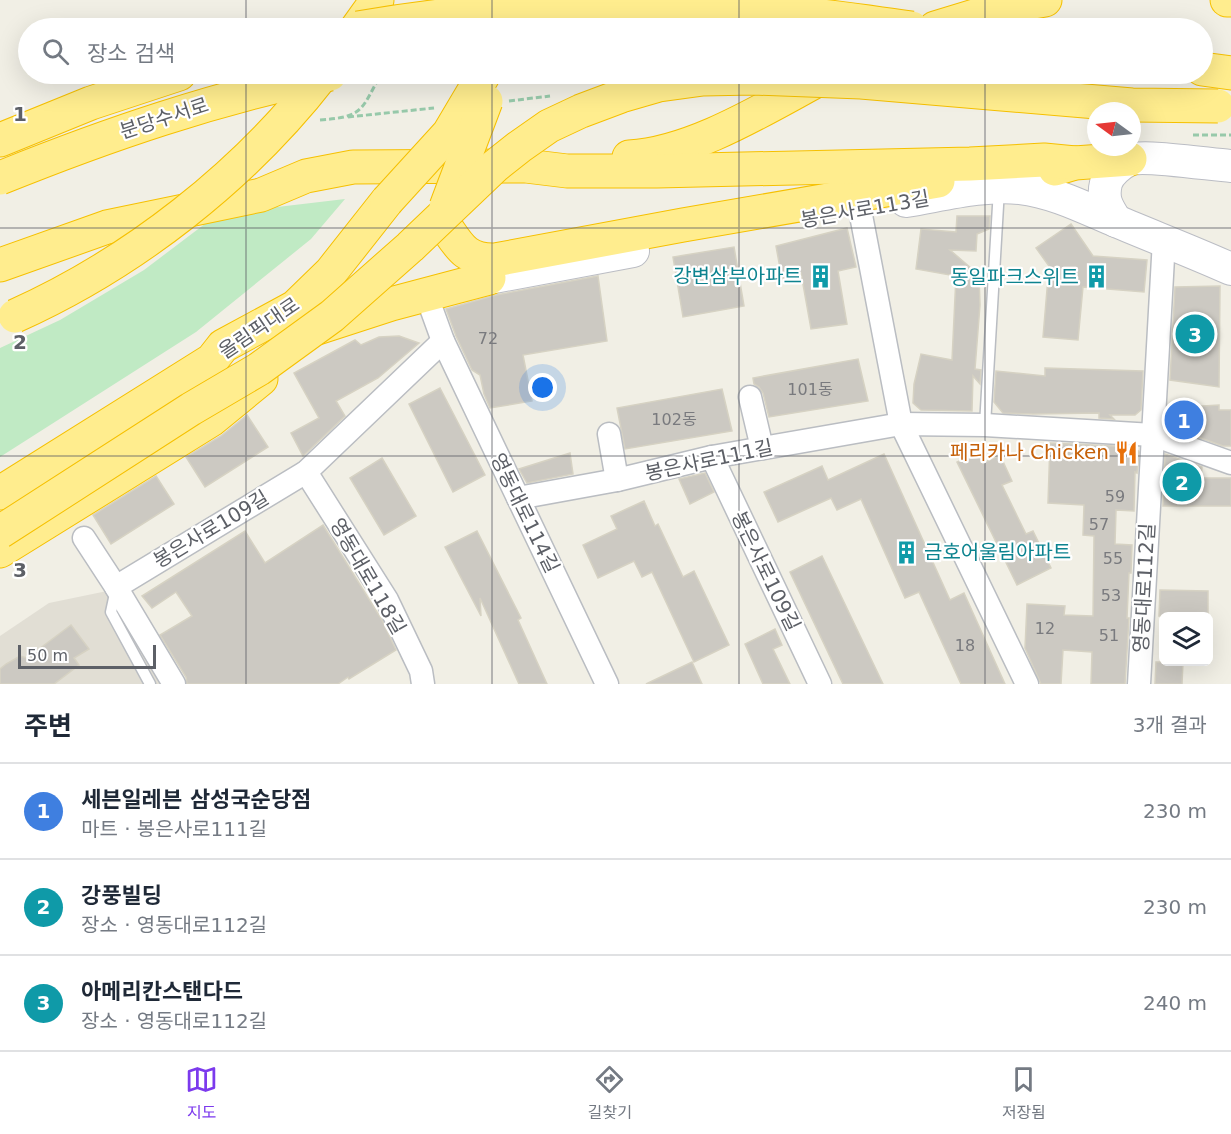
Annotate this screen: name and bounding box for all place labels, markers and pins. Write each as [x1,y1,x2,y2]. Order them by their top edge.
building icon: 강변삼부아파트 [807,263,833,289]
place label: 강변삼부아파트 [673,264,802,288]
building icon: 동일파크스위트 [1084,264,1110,290]
place label: 동일파크스위트 [950,265,1079,289]
pin: 3 [1176,312,1214,356]
pin: 1 [1164,398,1204,442]
restaurant icon: 페리카나 Chicken [1114,439,1140,465]
place label: 페리카나 Chicken [950,440,1109,464]
pin: 2 [1162,460,1202,504]
building icon: 금호어울림아파트 [893,539,919,565]
place label: 금호어울림아파트 [924,540,1071,564]

